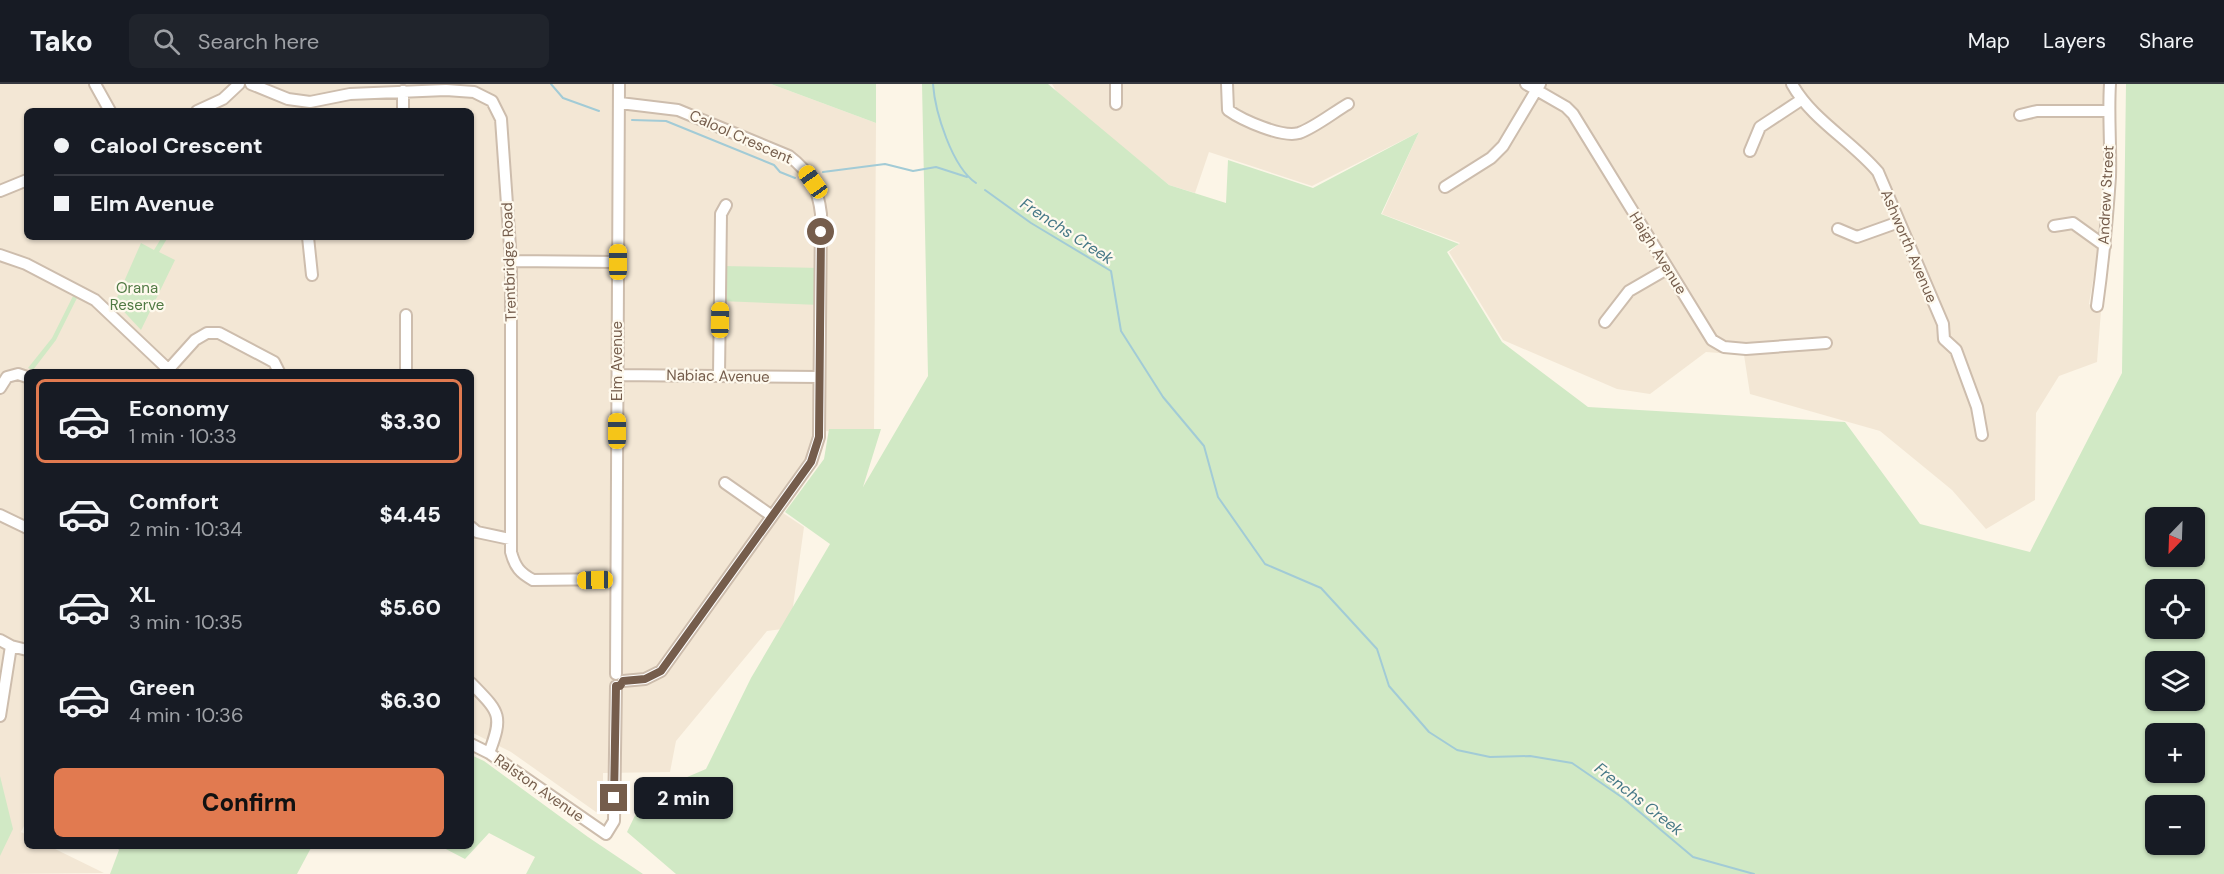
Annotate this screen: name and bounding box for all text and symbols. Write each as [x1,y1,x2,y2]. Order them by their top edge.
search box [129,14,549,68]
text: Tako [30,23,93,60]
icon: search [150,25,183,58]
text: Search here [198,27,319,56]
text: Map [1968,27,2010,55]
text: Layers [2043,27,2106,55]
text: Share [2139,27,2194,55]
street label: Calool Crescent [686,105,796,169]
text: Calool Crescent [90,131,263,160]
street label: Andrew Street [2093,145,2119,245]
car [795,162,831,202]
street label: Ashworth Avenue [1876,186,1942,306]
text: Elm Avenue [90,189,214,218]
water label: Frenchs Creek [1016,193,1118,269]
street label: Trentbridge Road [497,202,521,322]
street label: Haigh Avenue [1625,208,1691,298]
route start [807,218,834,245]
car [609,244,627,280]
park label: Orana Reserve [110,278,164,315]
car [711,302,729,338]
street label: Elm Avenue [607,321,627,401]
street label: Nabiac Avenue [666,365,770,387]
icon: car [57,394,111,448]
text: Economy [129,394,229,423]
text: $3.30 [380,407,441,436]
car [608,413,626,449]
text: 1 min · 10:33 [129,423,237,449]
icon: car [57,487,111,541]
text: Comfort [129,487,219,516]
text: $4.45 [379,500,441,529]
north arrow [2145,507,2205,567]
map controls [2145,507,2205,855]
text: 2 min · 10:34 [129,516,242,542]
car [577,571,613,589]
button: locate [2145,579,2205,639]
icon: car [57,580,111,634]
text: XL [129,580,156,609]
text: $5.60 [379,593,441,622]
text: 3 min · 10:35 [129,609,243,635]
button: layers [2145,651,2205,711]
icon: car [57,673,111,727]
text: Green [129,673,195,702]
text: $6.30 [380,686,441,715]
text: 4 min · 10:36 [129,702,244,728]
button: + [2145,723,2205,783]
street label: Ralston Avenue [490,750,588,826]
water label: Frenchs Creek [1590,758,1688,841]
button: Confirm [54,768,444,837]
callout: 2 min [635,777,734,819]
route end [600,784,627,811]
text: 2 min [657,785,710,811]
button: − [2145,795,2205,855]

